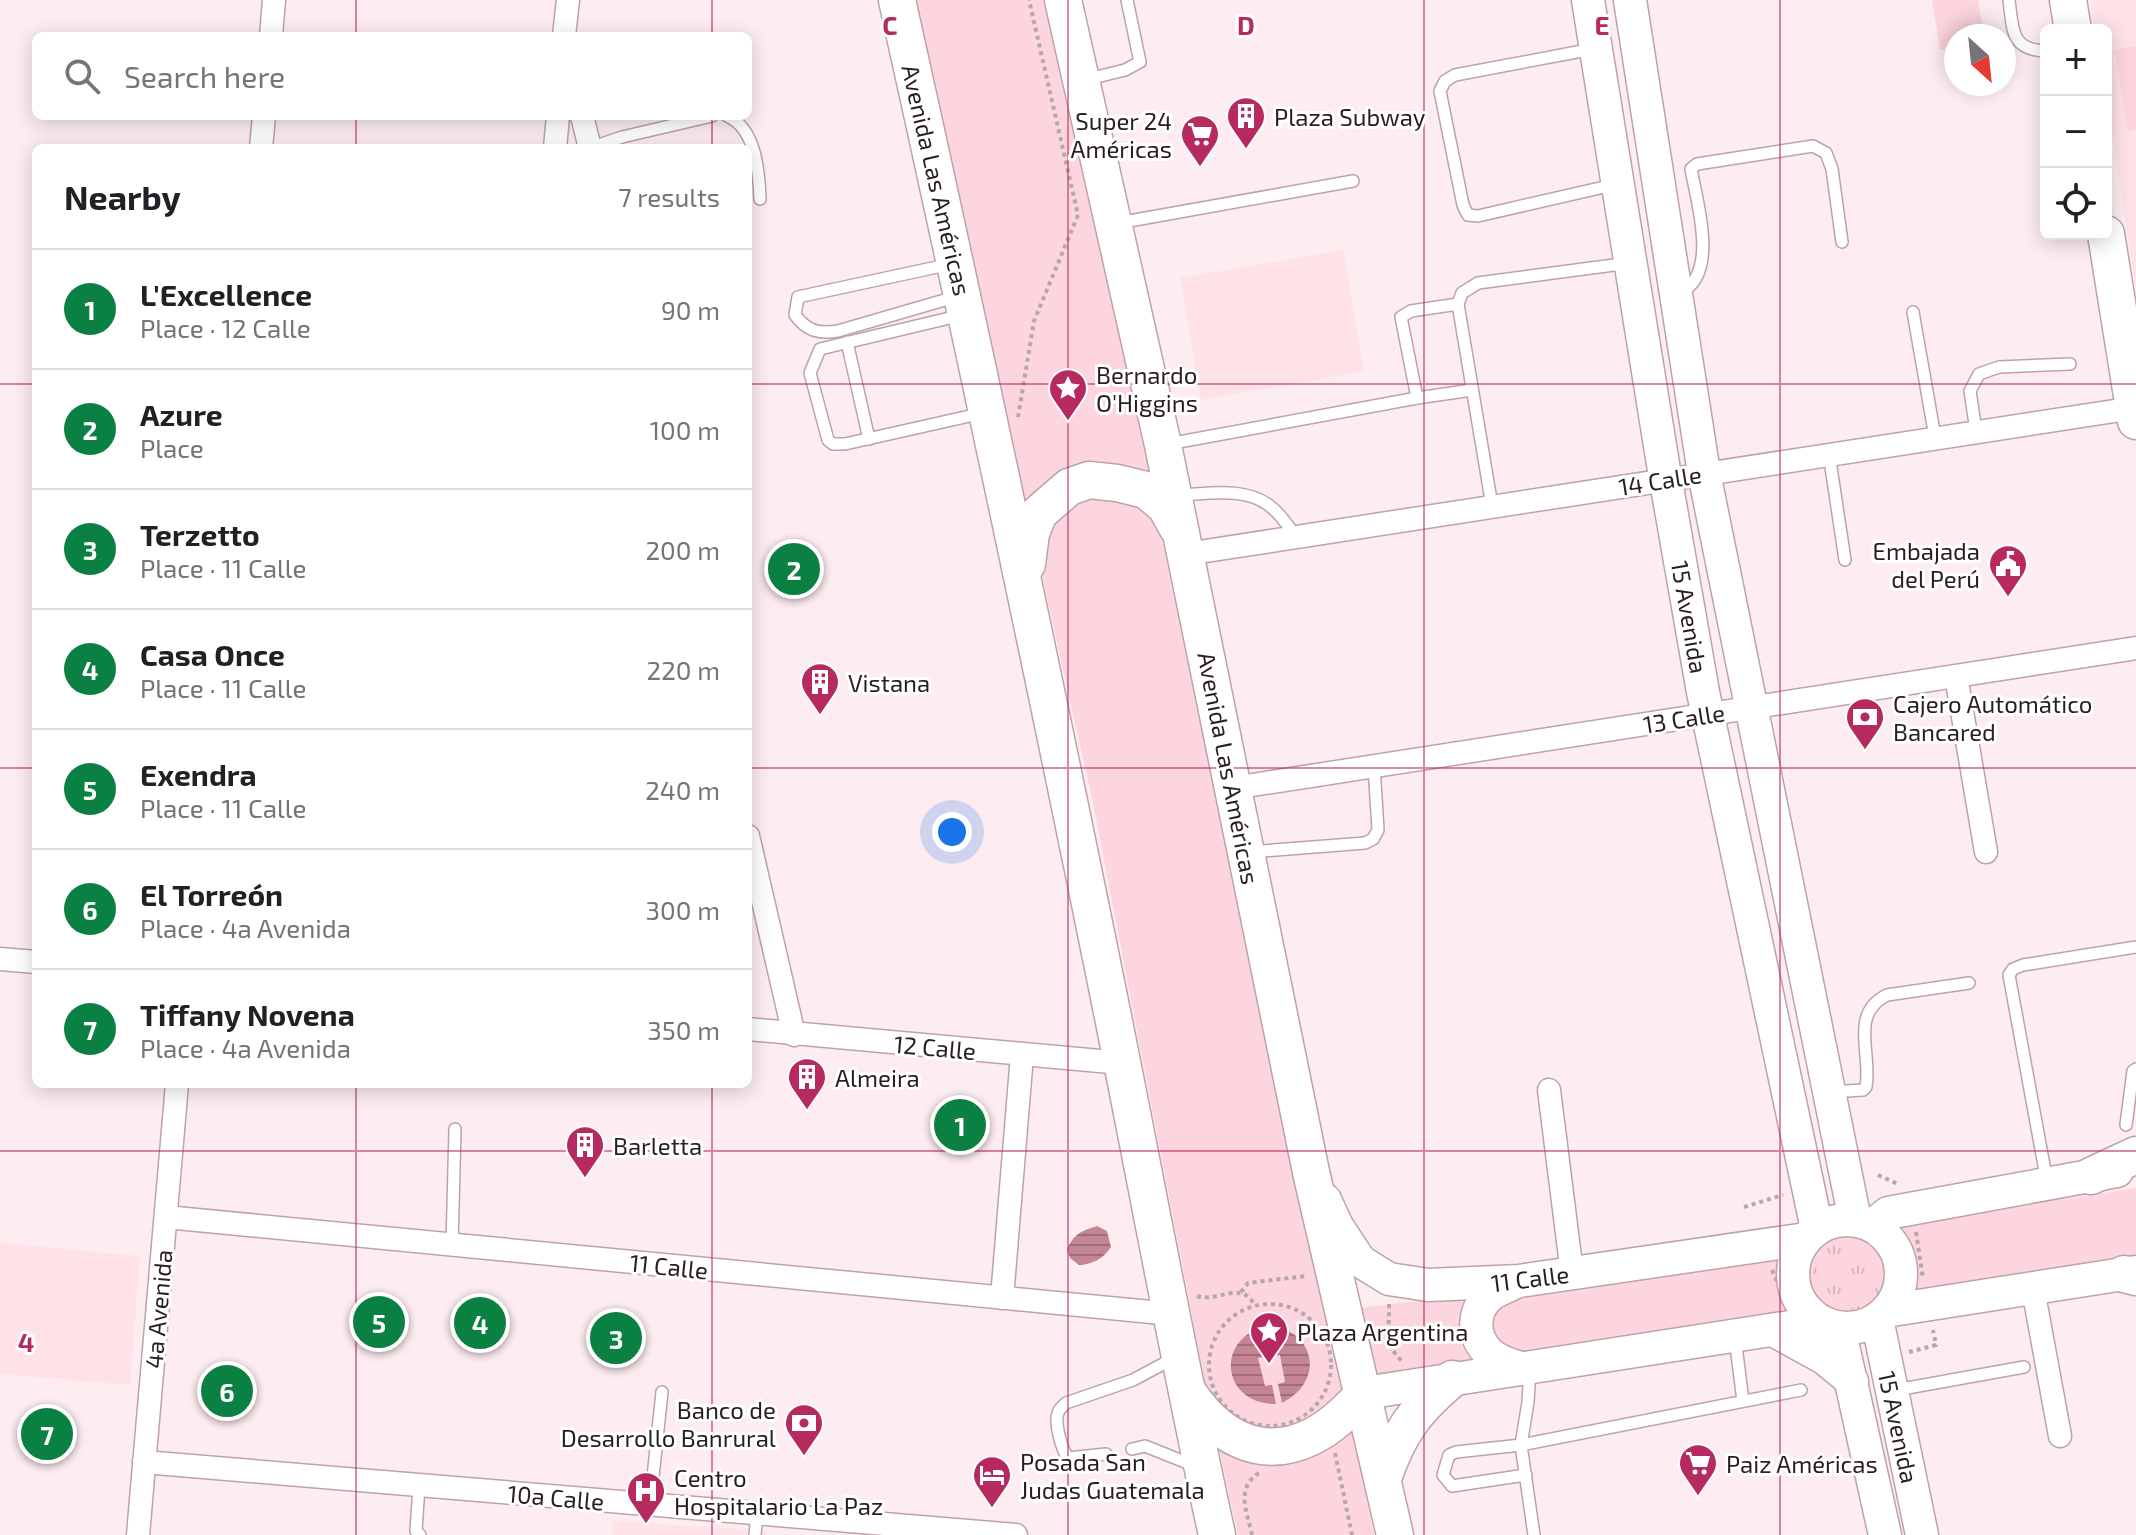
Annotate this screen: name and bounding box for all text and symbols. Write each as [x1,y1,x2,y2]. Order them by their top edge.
text: C [882,9,898,40]
text: D [1237,9,1255,40]
text: E [1594,9,1610,40]
north arrow [1944,24,2016,96]
map controls [2040,24,2112,240]
button: + [2040,24,2112,96]
search box [32,32,752,120]
icon: search [60,54,104,98]
text: Search here [124,58,285,94]
street label: Avenida Las Américas [896,62,978,298]
building icon: Plaza Subway [1225,95,1267,150]
button: − [2040,96,2112,168]
place label: Plaza Subway [1274,102,1426,131]
place label: Super 24 Américas [1070,106,1172,163]
supermarket icon: Super 24 Américas [1179,113,1221,168]
button: locate [2040,168,2112,240]
text: Nearby [64,176,181,217]
text: 7 results [618,181,720,212]
text: L'Excellence [140,276,312,312]
text: 1 [84,294,96,325]
text: 90 m [661,294,720,325]
text: Place · 12 Calle [140,312,311,343]
place label: Bernardo O'Higgins [1096,360,1198,417]
place icon: Bernardo O'Higgins [1047,367,1089,422]
text: Azure [140,396,223,432]
text: 2 [82,414,98,445]
text: 100 m [650,414,720,445]
text: Place [140,432,204,463]
street label: 14 Calle [1616,459,1704,501]
text: Terzetto [140,516,260,552]
text: 3 [83,534,97,565]
text: 200 m [645,534,720,565]
place label: Embajada del Perú [1873,536,1980,593]
pin: 2 [768,539,820,599]
public building icon: Embajada del Perú [1987,543,2029,598]
text: Place · 11 Calle [140,552,307,583]
street label: 15 Avenida [1666,558,1714,676]
text: Casa Once [140,636,285,672]
street label: Avenida Las Américas [1192,649,1266,887]
text: 4 [82,654,98,685]
text: 220 m [647,654,720,685]
building icon: Vistana [799,661,841,716]
place label: Vistana [848,668,930,697]
text: Place · 11 Calle [140,672,307,703]
place label: Cajero Automático Bancared [1893,689,2092,746]
bank icon: Cajero Automático Bancared [1844,696,1886,751]
street label: 13 Calle [1641,697,1727,739]
text: Exendra [140,756,257,792]
text: 5 [83,774,97,805]
text: 240 m [645,774,720,805]
text: Place · 11 Calle [140,792,307,823]
your location [932,812,972,852]
text: El Torreón [140,876,283,912]
text: 6 [82,894,98,925]
text: 300 m [646,894,720,925]
text: Place · 4a Avenida [140,912,351,943]
text: Tiffany Novena [140,996,355,1032]
text: 7 [83,1014,97,1045]
text: 350 m [647,1014,720,1045]
street label: 12 Calle [893,1029,977,1065]
text: Place · 4a Avenida [140,1032,351,1063]
building icon: Almeira [786,1056,828,1111]
place label: Almeira [835,1063,920,1092]
pin: 1 [934,1095,986,1155]
building icon: Barletta [564,1124,606,1179]
place label: Barletta [613,1131,702,1160]
street label: 11 Calle [628,1247,710,1285]
street label: 4a Avenida [138,1248,178,1370]
street label: 11 Calle [1489,1259,1571,1297]
pin: 5 [353,1292,405,1352]
pin: 4 [454,1293,506,1353]
pin: 3 [590,1308,642,1368]
place icon: Plaza Argentina [1248,1310,1290,1365]
place label: Plaza Argentina [1297,1317,1468,1346]
text: 4 [18,1326,34,1357]
pin: 6 [201,1361,253,1421]
street label: 15 Avenida [1873,1368,1925,1486]
place label: Banco de Desarrollo Banrural [561,1395,776,1452]
bank icon: Banco de Desarrollo Banrural [783,1402,825,1457]
pin: 7 [21,1404,73,1464]
supermarket icon: Paiz Américas [1677,1442,1719,1497]
place label: Posada San Judas Guatemala [1020,1447,1205,1504]
place label: Paiz Américas [1726,1449,1878,1478]
hotel icon: Posada San Judas Guatemala [971,1454,1013,1509]
place label: Centro Hospitalario La Paz [674,1463,883,1520]
hospital icon: Centro Hospitalario La Paz [625,1470,667,1525]
street label: 10a Calle [507,1478,605,1516]

